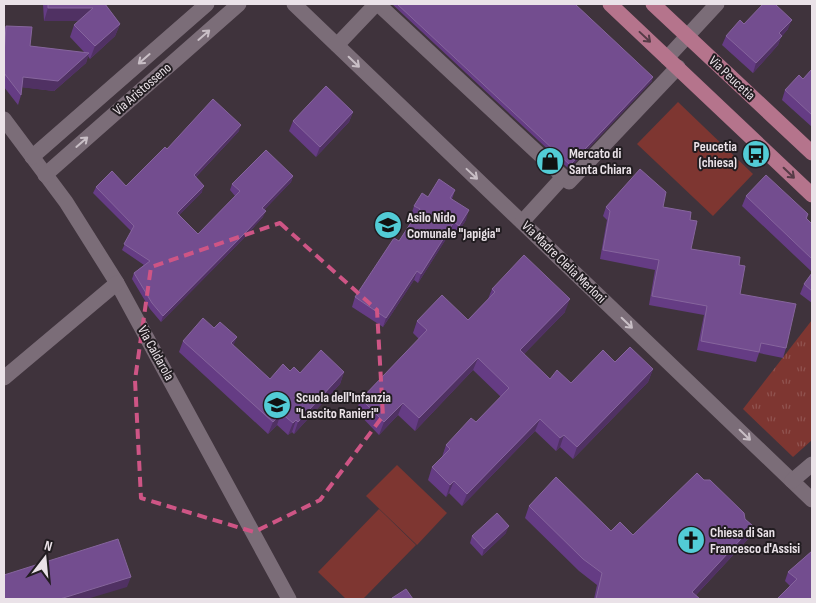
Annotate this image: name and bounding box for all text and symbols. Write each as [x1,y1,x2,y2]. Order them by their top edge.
one-way arrow [197,29,210,40]
one-way arrow [639,31,651,43]
street label: Via Peucetia [705,52,759,104]
one-way arrow [138,53,151,65]
one-way arrow [348,56,361,68]
street label: Via Aristosseno [109,59,175,119]
one-way arrow [75,137,88,148]
place label: Peucetia (chiesa) [694,138,737,171]
bus stop icon: Peucetia (chiesa) [741,139,771,169]
place label: Mercato di Santa Chiara [569,145,632,178]
shop icon: Mercato di Santa Chiara [535,146,565,176]
one-way arrow [782,167,795,179]
one-way arrow [466,168,478,180]
place label: Asilo Nido Comunale "Japigia" [406,209,501,242]
school or university icon: Asilo Nido Comunale "Japigia" [373,210,403,240]
street label: Via Madre Clelia Merloni [518,217,610,307]
one-way arrow [621,316,633,328]
street label: Via Caldarola [134,323,178,383]
place label: Scuola dell'Infanzia "Lascito Ranieri" [296,389,391,422]
school or university icon: Scuola dell'Infanzia "Lascito Ranieri" [262,390,292,420]
one-way arrow [738,429,751,441]
place label: Chiesa di San Francesco d'Assisi [710,524,800,557]
church icon: Chiesa di San Francesco d'Assisi [676,525,706,555]
north arrow [20,533,70,583]
text: N [43,537,54,555]

